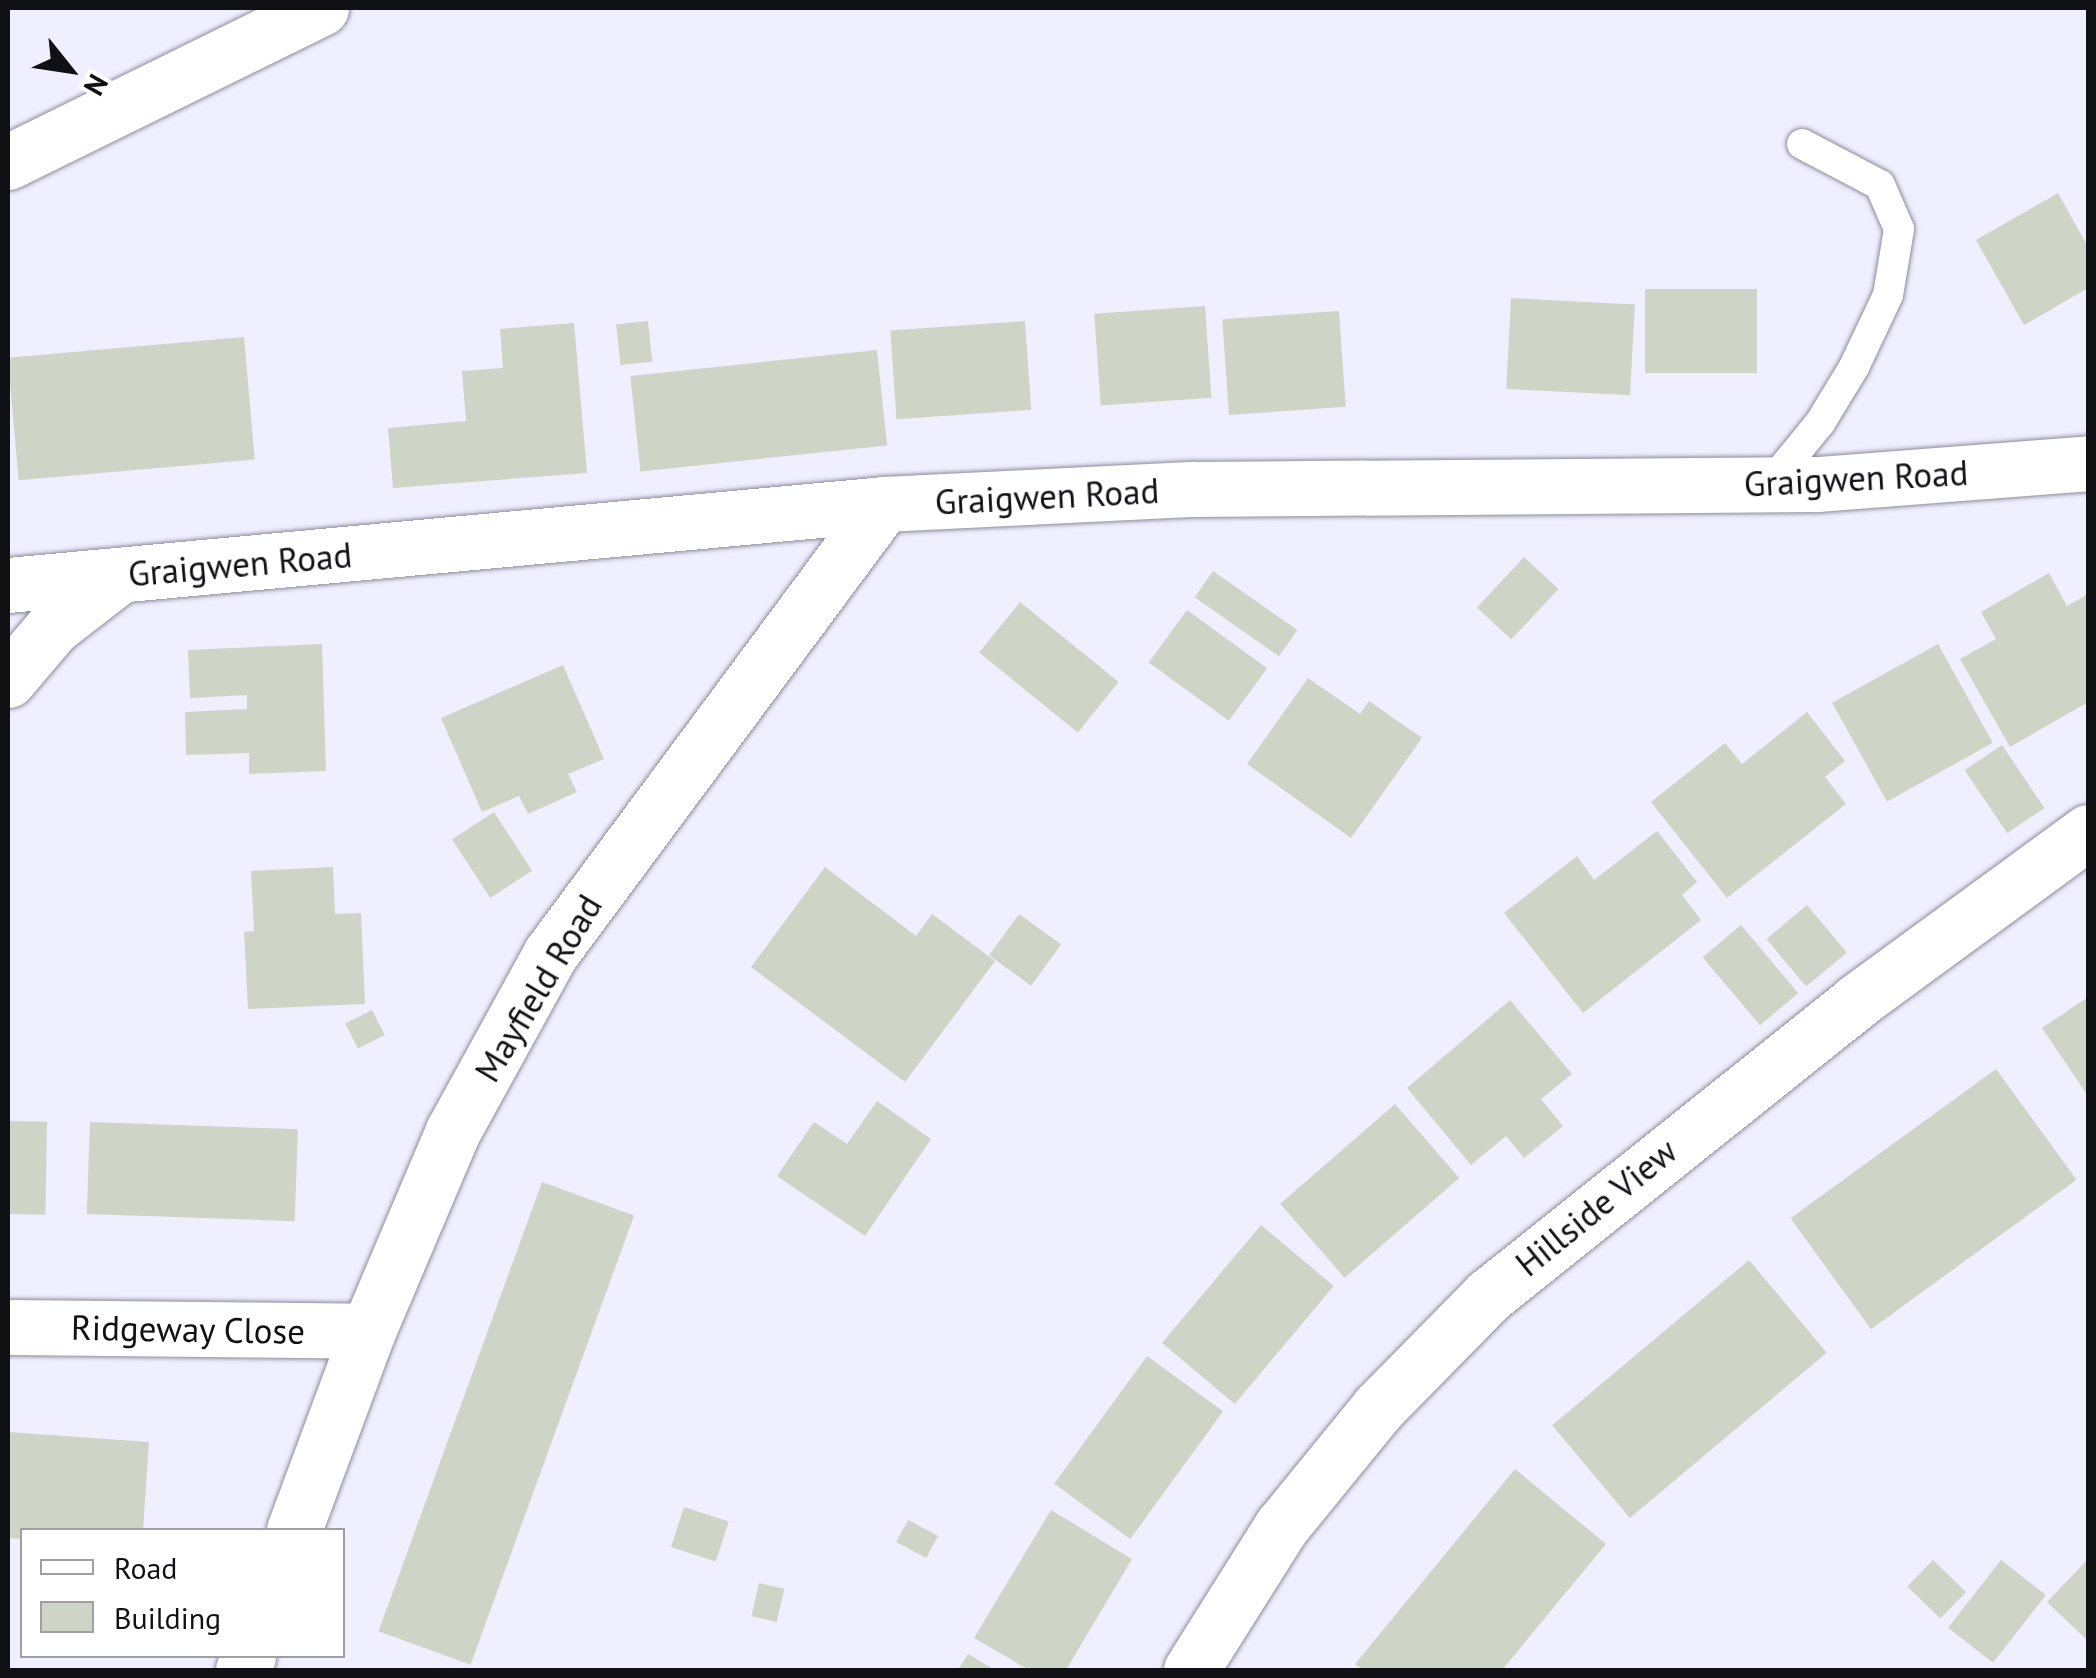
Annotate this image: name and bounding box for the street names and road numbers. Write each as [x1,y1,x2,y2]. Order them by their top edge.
street label: Graigwen Road [1743,451,1969,505]
street label: Graigwen Road [934,469,1160,523]
street label: Graigwen Road [126,533,354,595]
street label: Mayfield Road [466,887,610,1089]
street label: Hillside View [1507,1129,1685,1285]
street label: Ridgeway Close [70,1306,306,1352]

